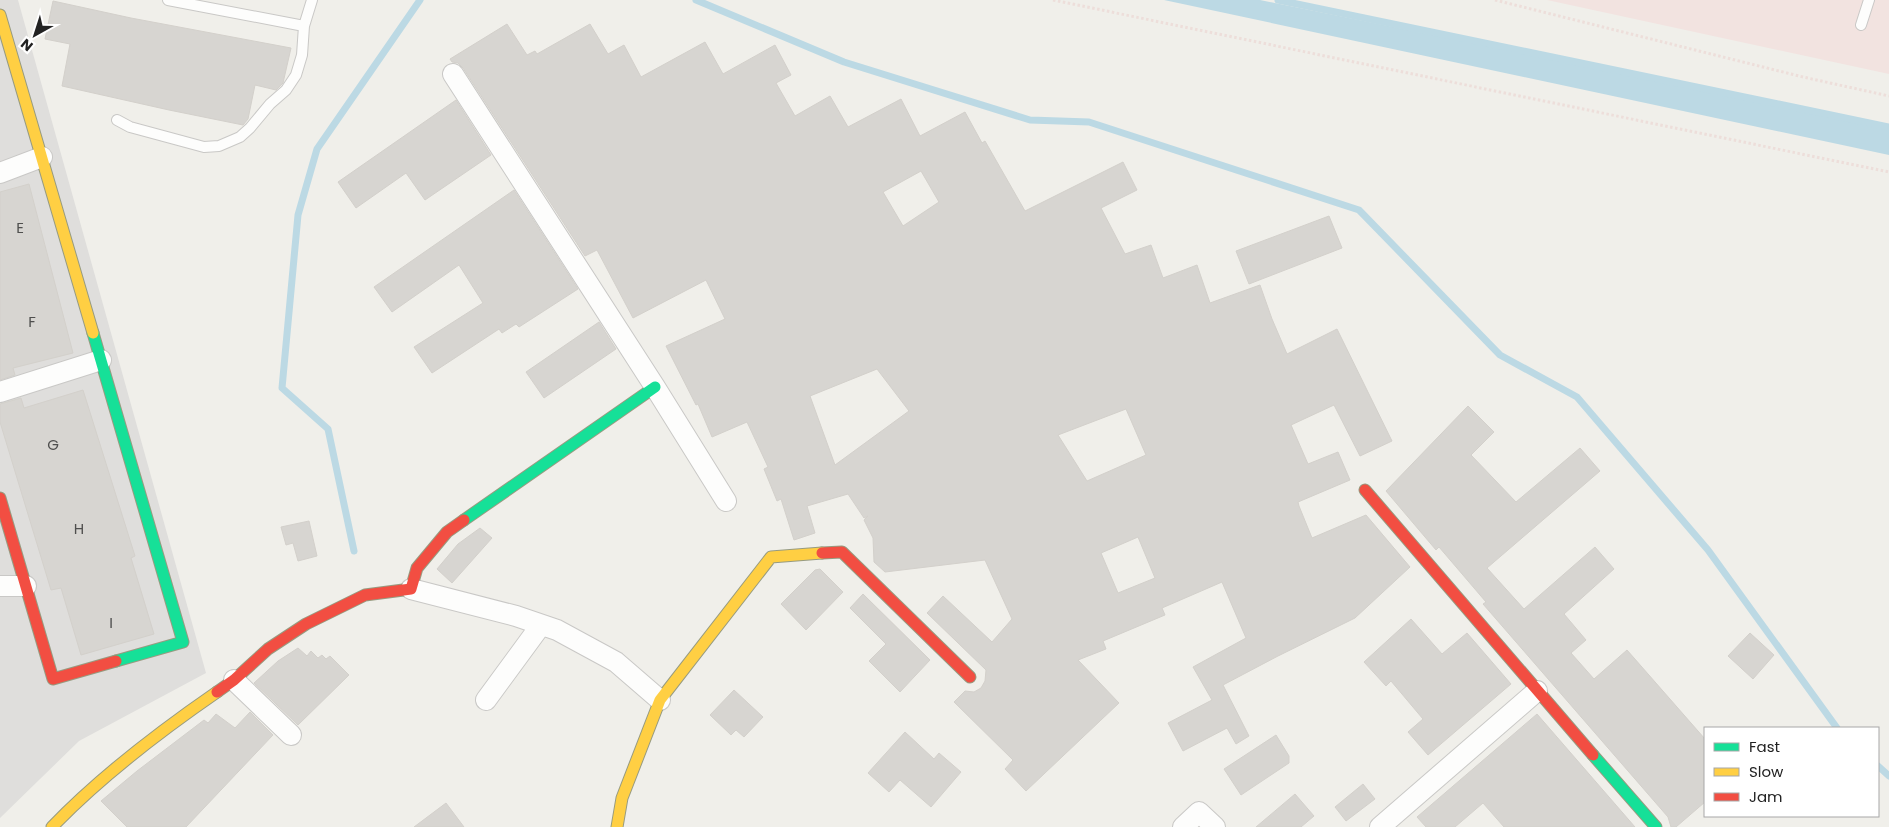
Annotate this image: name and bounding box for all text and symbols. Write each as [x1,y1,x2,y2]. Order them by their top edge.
north arrow [10,10,60,60]
text: N [16,34,37,56]
house number: E [16,217,24,238]
house number: F [28,311,36,332]
house number: G [47,434,59,455]
house number: H [74,518,84,539]
house number: I [109,612,113,633]
legend [1704,727,1879,817]
text: Fast [1749,736,1780,757]
text: Slow [1749,761,1784,782]
text: Jam [1749,786,1783,807]

